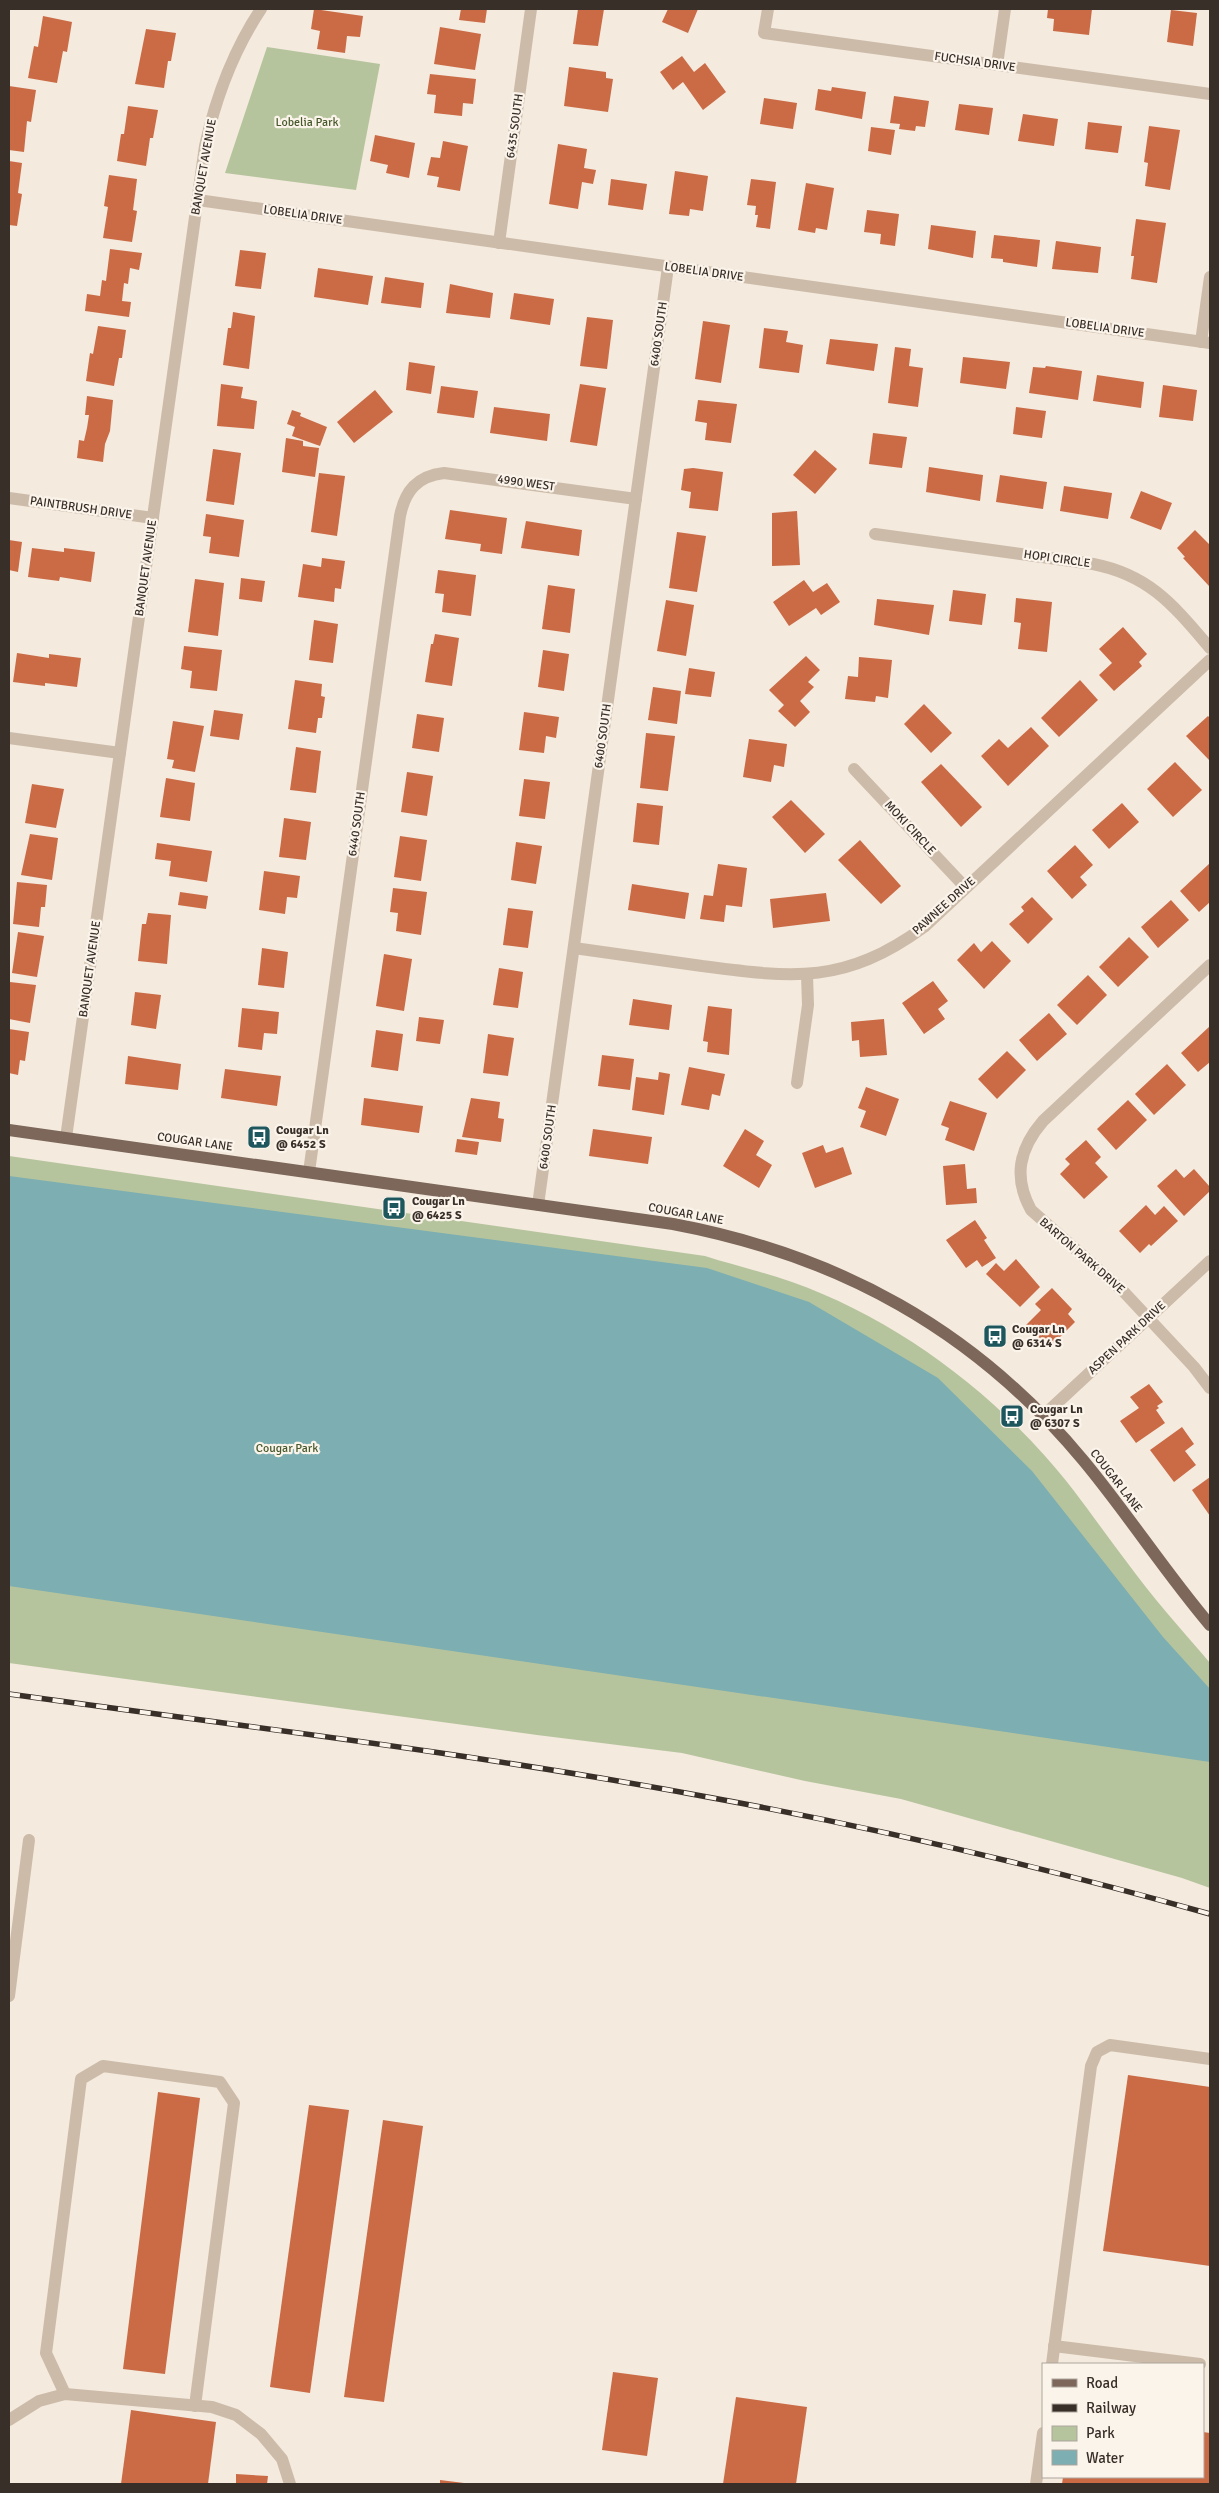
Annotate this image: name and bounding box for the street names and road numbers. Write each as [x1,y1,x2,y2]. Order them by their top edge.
street label: FUCHSIA DRIVE [933,49,1017,75]
street label: 6435 SOUTH [503,93,527,159]
street label: BANQUET AVENUE [188,118,220,216]
street label: LOBELIA DRIVE [262,202,344,228]
street label: LOBELIA DRIVE [663,259,745,285]
street label: 6400 SOUTH [647,301,671,367]
street label: LOBELIA DRIVE [1064,315,1146,341]
street label: 4990 WEST [496,472,556,494]
street label: PAINTBRUSH DRIVE [29,493,133,523]
street label: BANQUET AVENUE [132,519,160,617]
street label: HOPI CIRCLE [1023,547,1091,571]
street label: 6400 SOUTH [591,703,615,769]
street label: 6440 SOUTH [345,791,369,857]
street label: MOKI CIRCLE [881,798,939,858]
street label: PAWNEE DRIVE [909,874,979,938]
street label: BANQUET AVENUE [76,920,104,1018]
street label: 6400 SOUTH [536,1104,560,1170]
street label: COUGAR LANE [156,1129,234,1155]
street label: COUGAR LANE [647,1200,725,1228]
street label: BARTON PARK DRIVE [1036,1215,1128,1297]
street label: ASPEN PARK DRIVE [1085,1298,1169,1378]
street label: COUGAR LANE [1087,1446,1146,1516]

